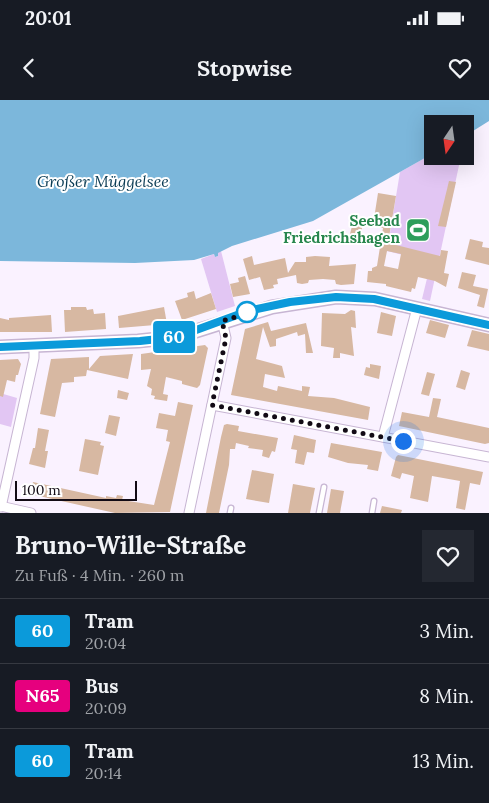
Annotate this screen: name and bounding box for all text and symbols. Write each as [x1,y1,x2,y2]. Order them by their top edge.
text: 20:01 [25,6,72,30]
icon: back [15,54,43,82]
text: Stopwise [197,54,292,82]
icon: heart [446,54,474,82]
north arrow [424,115,474,165]
map controls [424,115,474,165]
water label: Großer Müggelsee [37,171,169,191]
place label: Seebad Friedrichshagen [283,211,400,247]
sports icon: Seebad Friedrichshagen [405,217,431,243]
unlabelled marker [236,301,258,323]
line badge: 60 [152,321,196,353]
text: 60 [163,325,185,348]
your location [391,429,416,454]
scale bar [15,478,138,501]
text: 100 m [22,481,61,499]
text: Bruno-Wille-Straße [15,530,246,561]
button: heart [422,530,474,582]
text: Zu Fuß · 4 Min. · 260 m [15,565,184,585]
text: Tram [85,609,134,633]
text: 60 [32,619,53,642]
text: 3 Min. [419,619,474,643]
text: 20:04 [85,633,126,653]
text: Bus [85,674,118,698]
text: N65 [26,684,59,707]
text: 8 Min. [419,684,474,708]
text: 20:09 [85,698,127,718]
text: Tram [85,739,134,763]
text: 60 [32,749,53,772]
text: 13 Min. [413,749,474,773]
text: 20:14 [85,763,122,783]

